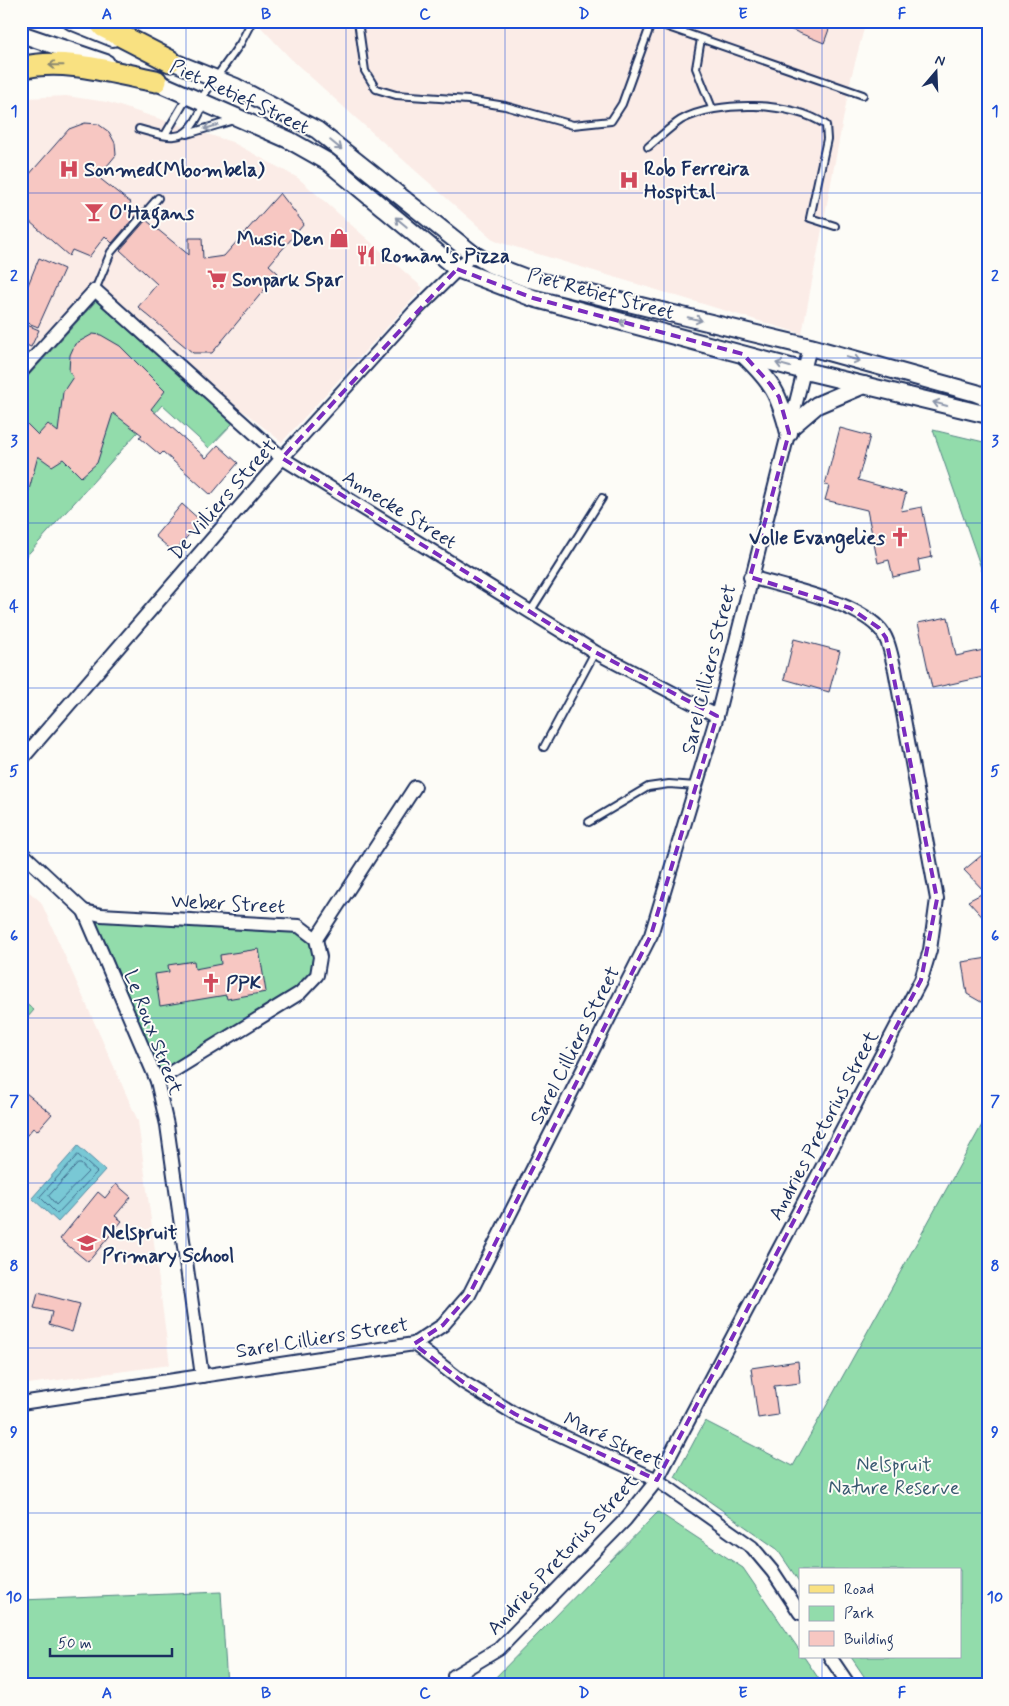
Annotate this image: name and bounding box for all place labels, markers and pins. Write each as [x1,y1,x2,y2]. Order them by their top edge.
place label: Rob Ferreira Hospital [644,156,750,206]
place label: Sonmed(Mbombela) [84,157,265,184]
hospital icon: Sonmed(Mbombela) [58,158,80,180]
hospital icon: Rob Ferreira Hospital [618,169,640,191]
place label: O'Hagans [109,200,194,229]
bar icon: O'Hagans [83,201,105,223]
place label: Music Den [237,226,324,253]
shop icon: Music Den [328,227,350,249]
place label: Roman's Pizza [381,243,510,270]
restaurant icon: Roman's Pizza [355,244,377,266]
place label: Sonpark Spar [232,267,343,294]
supermarket icon: Sonpark Spar [206,268,228,290]
place label: Volle Evangelies [749,525,885,554]
church icon: Volle Evangelies [889,526,911,548]
place label: PPK [226,971,261,998]
church icon: PPK [200,972,222,994]
place label: Nelspruit Primary School [102,1220,234,1270]
school or university icon: Nelspruit Primary School [76,1232,98,1254]

